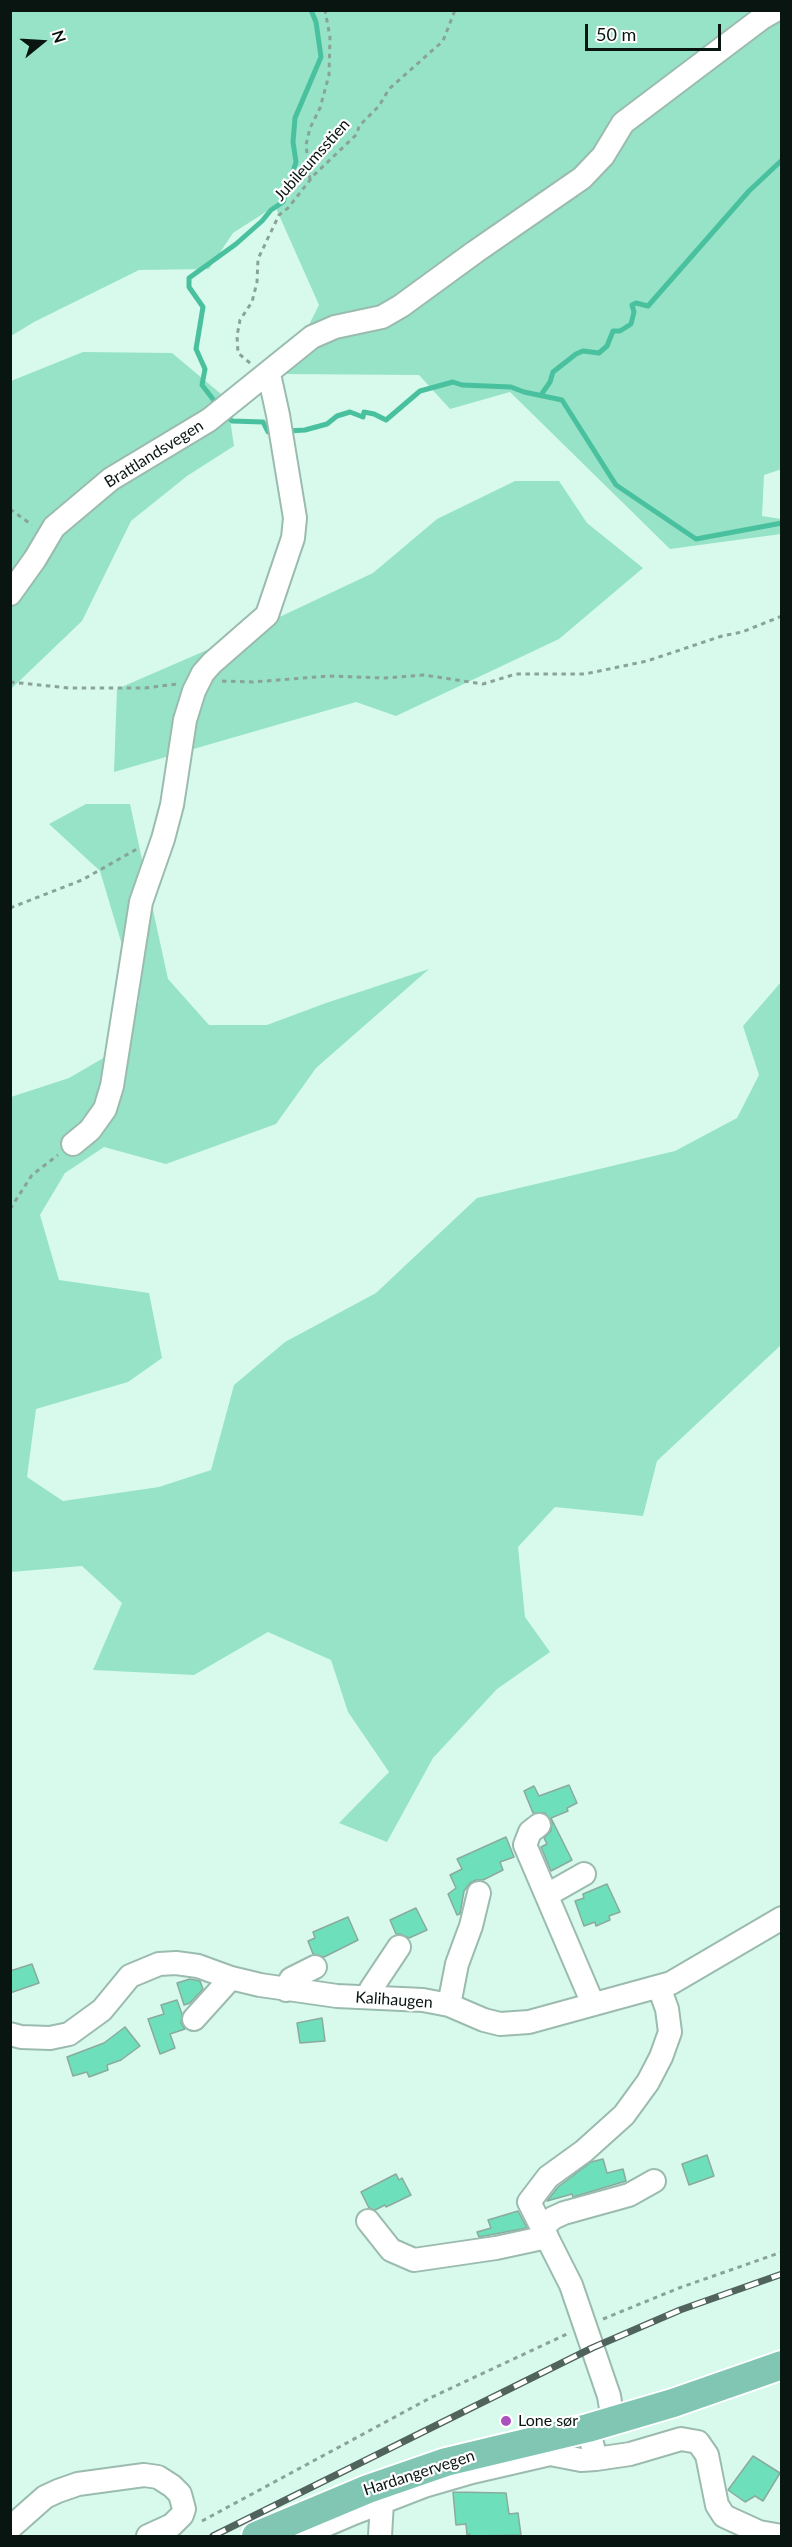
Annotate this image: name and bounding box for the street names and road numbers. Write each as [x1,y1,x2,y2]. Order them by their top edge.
street label: Jubileumsstien [270,115,354,205]
street label: Brattlandsvegen [101,416,207,492]
street label: Kalihaugen [355,1988,433,2012]
street label: Hardangervegen [361,2446,477,2500]

